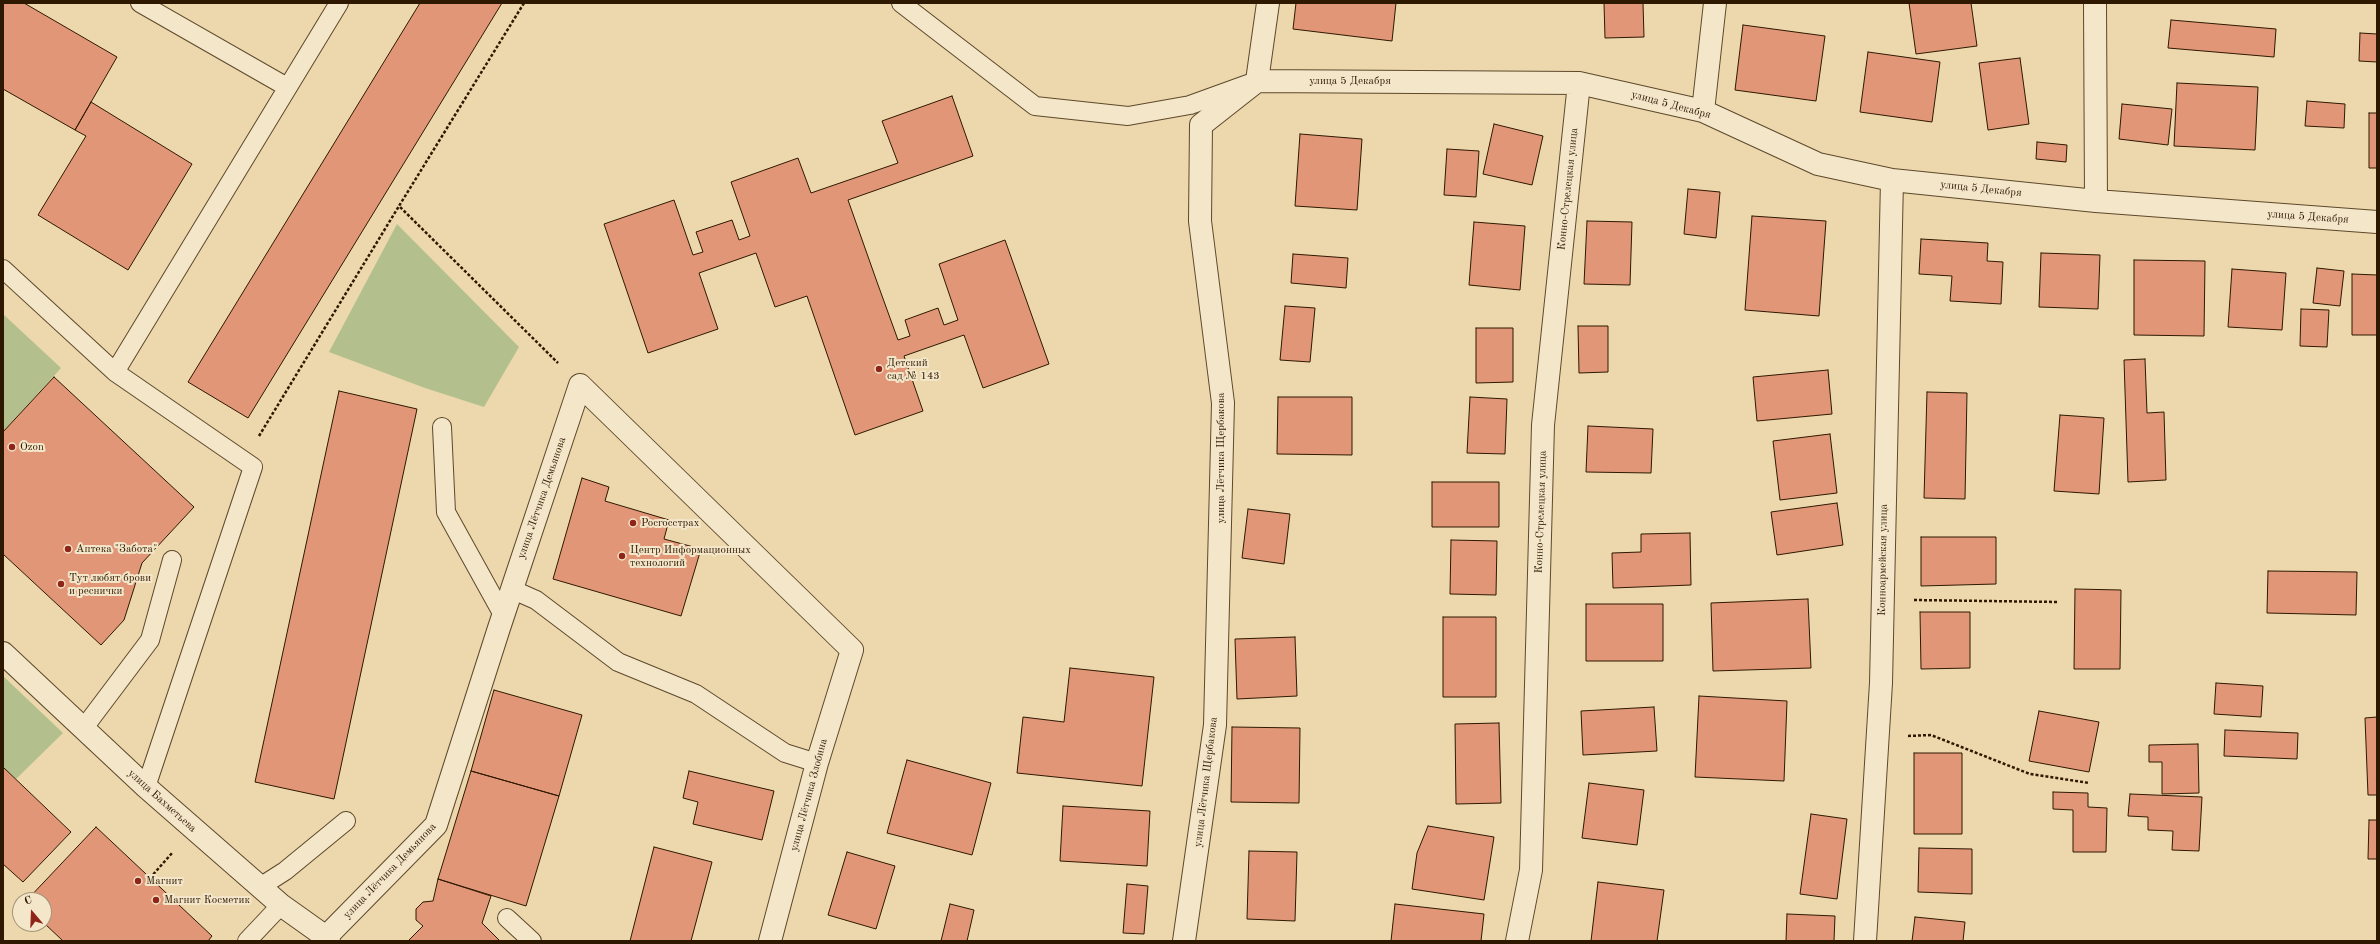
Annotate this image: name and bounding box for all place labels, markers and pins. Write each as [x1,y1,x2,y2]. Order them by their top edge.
place label: Детский сад № 143 [887,356,940,382]
marker: Детский сад № 143 [874,364,884,374]
place label: Ozon [20,440,44,454]
marker: Ozon [7,442,17,452]
place label: Росгосстрах [641,516,699,530]
marker: Росгосстрах [628,518,638,528]
place label: Аптека "Забота" [76,542,157,556]
place label: Центр Информационных технологий [630,543,751,569]
marker: Аптека "Забота" [63,544,73,554]
marker: Центр Информационных технологий [617,551,627,561]
place label: Тут любят брови и реснички [69,571,151,597]
marker: Тут любят брови и реснички [56,579,66,589]
place label: Магнит [146,874,183,888]
marker: Магнит [133,876,143,886]
place label: Магнит Косметик [164,893,250,907]
marker: Магнит Косметик [151,895,161,905]

